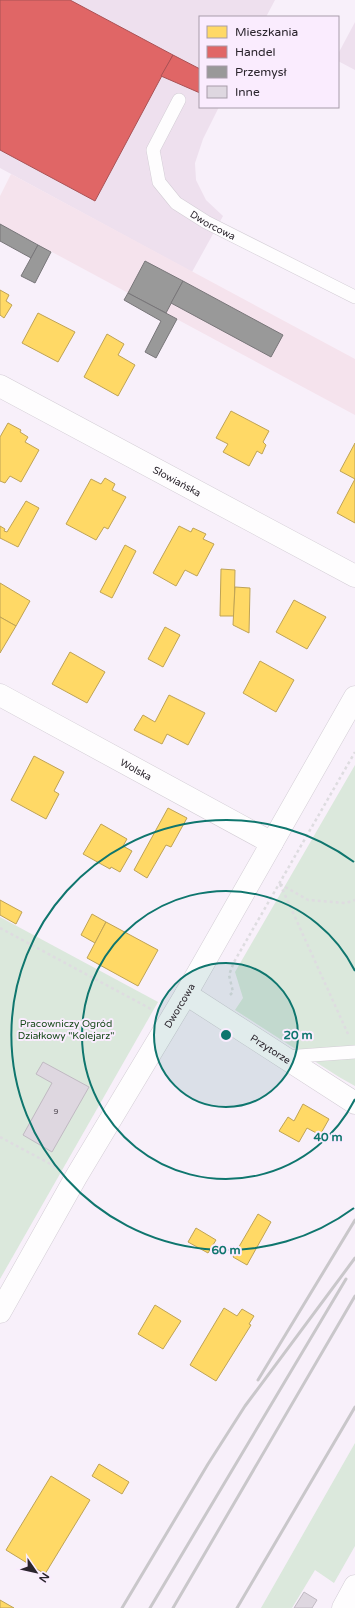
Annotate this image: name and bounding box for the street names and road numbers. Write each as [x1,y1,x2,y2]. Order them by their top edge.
street label: Dworcowa [188,208,237,243]
street label: Słowiańska [151,464,203,499]
street label: Wolska [118,757,154,783]
street label: Dworcowa [162,981,198,1031]
street label: Przytorze [248,1032,293,1067]

